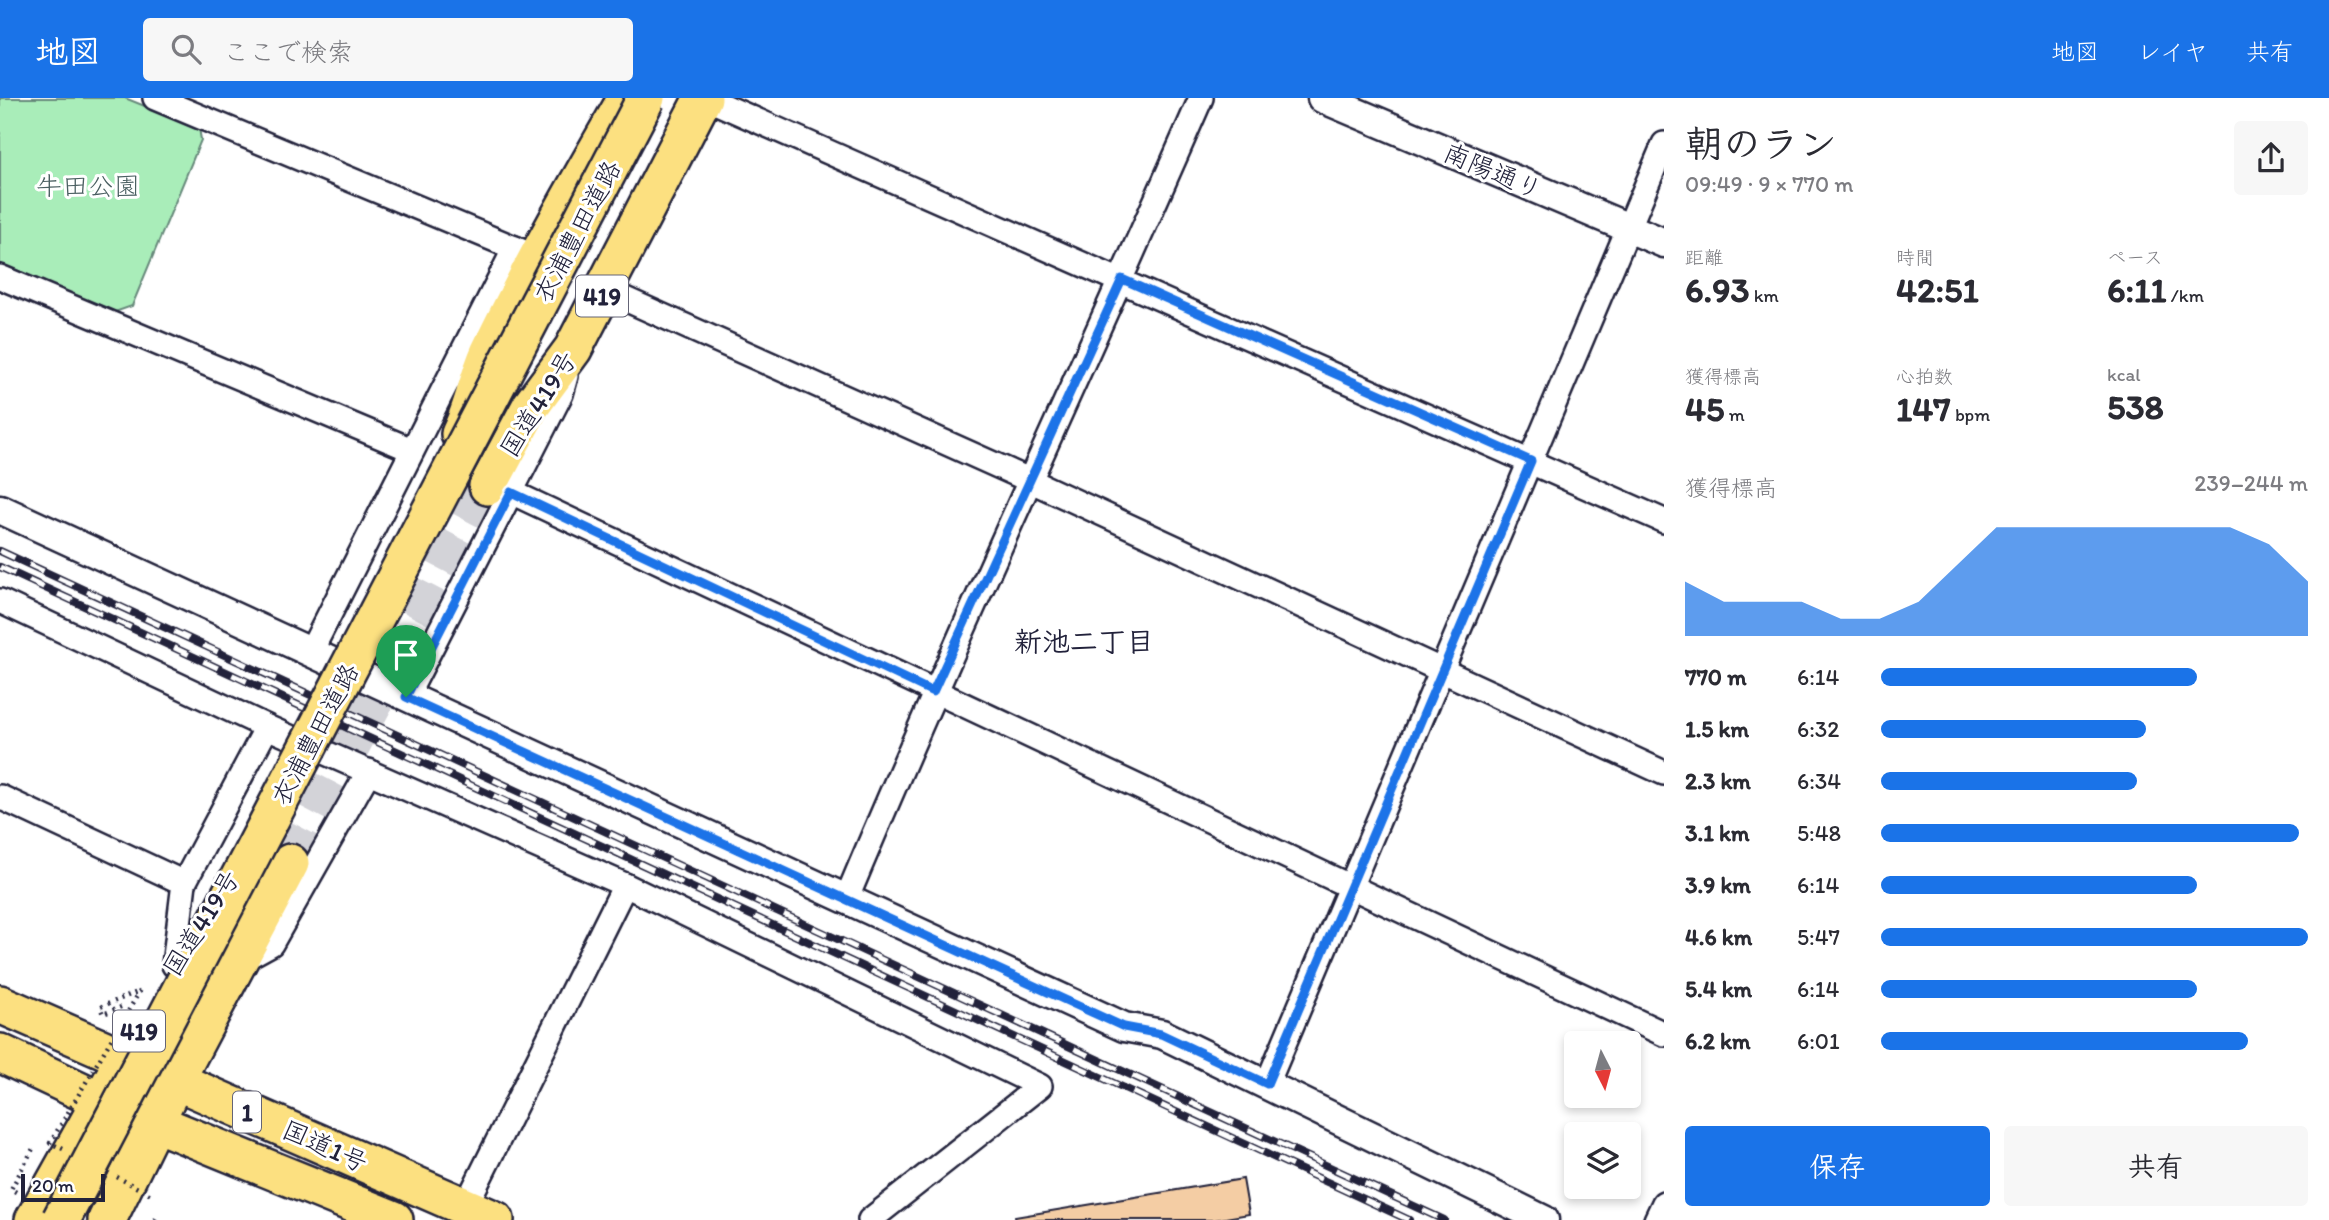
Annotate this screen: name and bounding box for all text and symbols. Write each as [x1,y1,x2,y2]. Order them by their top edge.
search box [143,18,633,81]
icon: search [167,30,205,68]
text: 地図 [35,32,101,71]
text: ここで検索 [223,36,353,68]
text: 地図 [2051,37,2099,66]
text: レイヤ [2137,37,2208,66]
text: 共有 [2246,37,2294,66]
text: 朝のラン [1685,121,1837,167]
button: share [2234,121,2308,195]
street label: 南陽通り [1439,136,1547,206]
street label: 衣浦豊田道路 [526,155,628,307]
park label: 牛田公園 [36,170,140,202]
text: 09:49 · 9 × 770 m [1685,170,1854,198]
text: 距離 [1685,246,1723,269]
text: 時間 [1896,246,1934,269]
text: ペース [2107,246,2163,269]
text: 6.93 [1685,269,1750,311]
text: 42:51 [1896,269,1979,311]
text: 6:11 [2107,269,2167,311]
road number: 419 [576,276,628,316]
text: km [1750,284,1779,307]
text: /km [2167,284,2204,307]
street label: 国道419号 [493,345,583,463]
text: kcal [2107,363,2141,386]
text: 獲得標高 [1685,365,1761,388]
text: 心拍数 [1896,365,1953,388]
text: 538 [2107,386,2164,428]
text: 45 [1685,388,1724,430]
text: 147 [1896,388,1951,430]
text: m [1724,403,1745,426]
text: bpm [1951,403,1990,426]
text: 239–244 m [2194,469,2308,497]
text: 獲得標高 [1685,474,1777,502]
district label: 新池二丁目 [1014,624,1154,658]
pin [376,625,436,697]
icon: arrive [387,636,425,674]
street label: 衣浦豊田道路 [264,658,366,810]
text: 770 m [1685,663,1747,691]
text: 6:14 [1797,663,1839,691]
text: 1.5 km [1685,715,1749,743]
text: 6:32 [1797,715,1839,743]
text: 2.3 km [1685,767,1751,795]
text: 6:34 [1797,767,1841,795]
text: 3.1 km [1685,819,1749,847]
text: 5:48 [1797,819,1841,847]
street label: 国道419号 [156,864,246,982]
text: 3.9 km [1685,871,1751,899]
text: 6:14 [1797,871,1839,899]
text: 4.6 km [1685,923,1752,951]
text: 5:47 [1797,923,1840,951]
text: 5.4 km [1685,975,1752,1003]
text: 6:14 [1797,975,1839,1003]
road number: 419 [113,1010,165,1051]
text: 6.2 km [1685,1027,1751,1055]
text: 6:01 [1797,1027,1840,1055]
north arrow [1564,1031,1642,1108]
map controls [1564,1031,1641,1199]
road number: 1 [233,1092,261,1132]
street label: 国道1号 [277,1113,373,1179]
button: layers [1564,1122,1641,1199]
button: 保存 [1685,1126,1990,1206]
button: 共有 [2004,1126,2308,1206]
scale bar [21,1171,105,1203]
text: 20 m [32,1174,74,1197]

